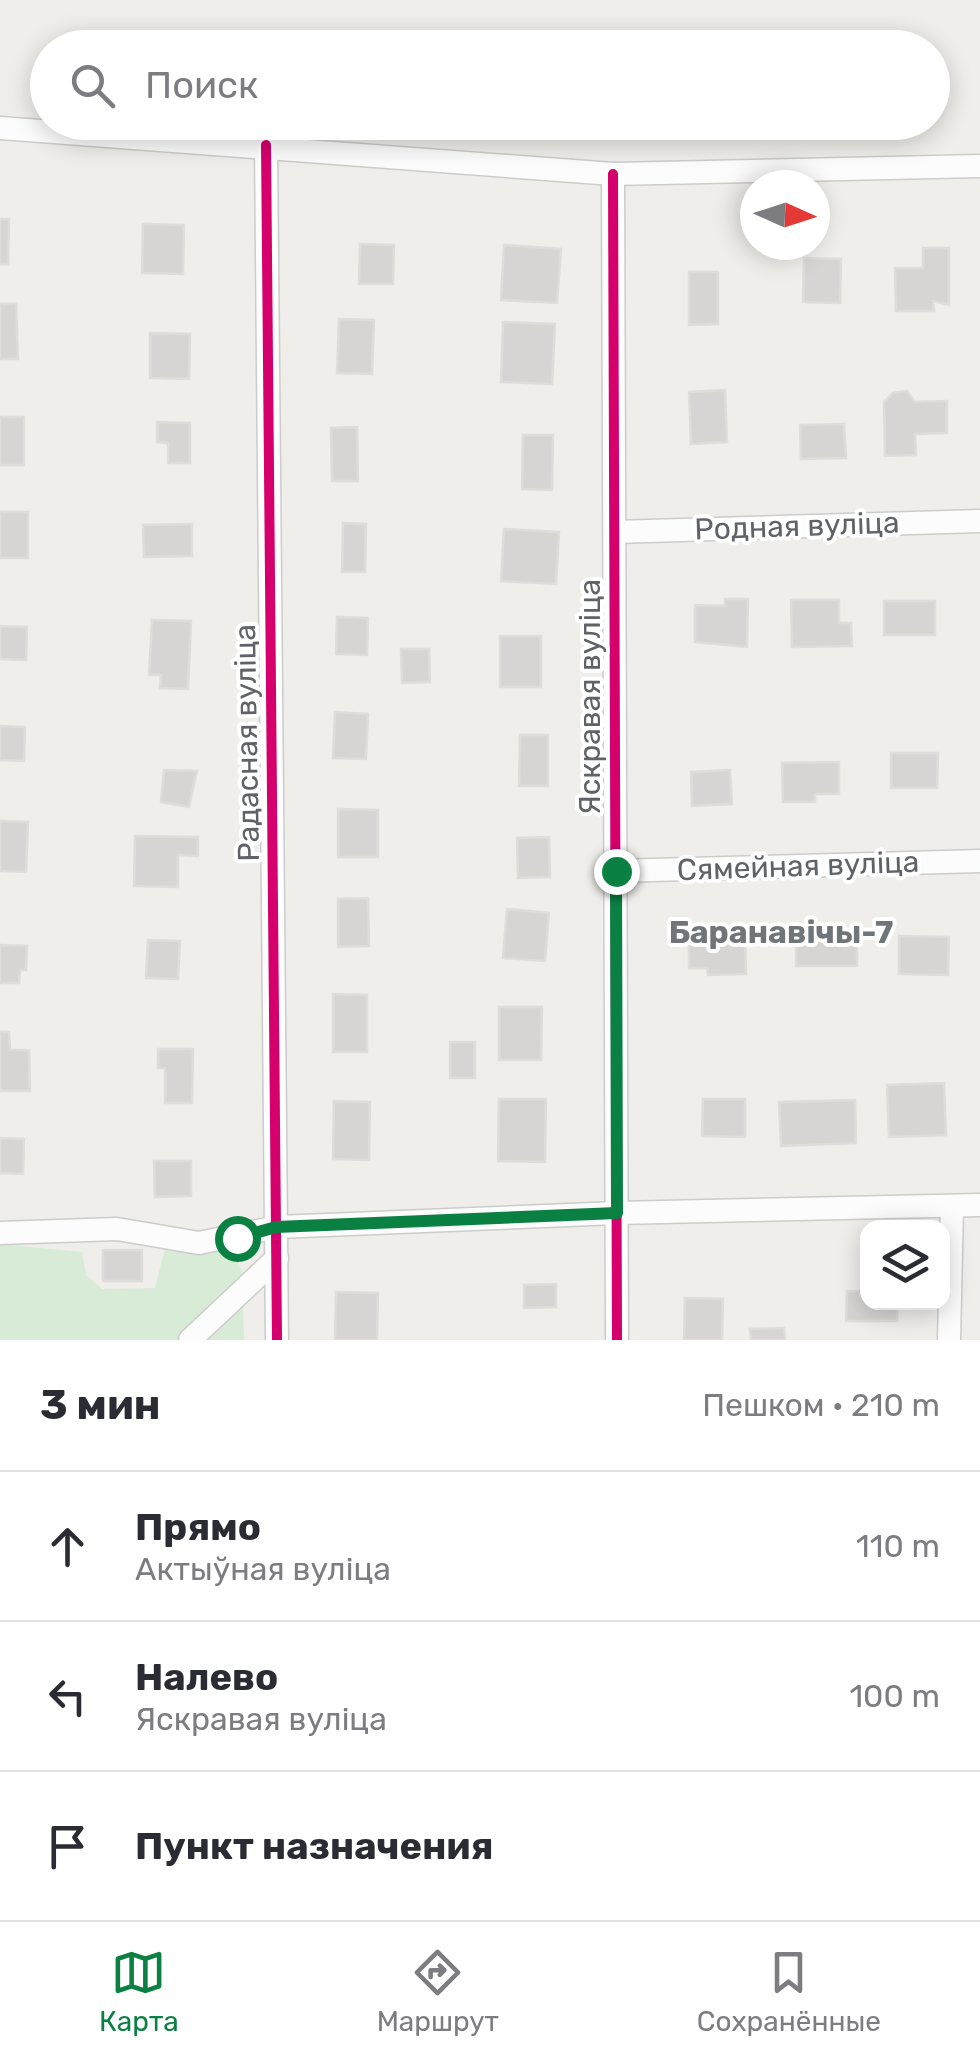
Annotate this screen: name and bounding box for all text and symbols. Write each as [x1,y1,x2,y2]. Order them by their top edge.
search box [30,30,950,140]
icon: search [65,58,120,113]
text: Поиск [145,62,258,108]
north arrow [740,170,830,260]
street label: Родная вуліца [694,504,900,548]
street label: Яскравая вуліца [572,579,608,815]
street label: Радасная вуліца [227,624,267,862]
street label: Сямейная вуліца [676,844,920,888]
route end [594,849,640,895]
district label: Баранавічы-7 [669,913,893,951]
route start [215,1216,261,1262]
map controls [860,1220,950,1310]
button: layers [860,1220,950,1310]
text: 3 мин [40,1380,161,1430]
text: Пешком · 210 m [702,1386,940,1424]
text: Прямо [135,1504,261,1550]
icon: ahead [40,1519,95,1574]
text: 110 m [856,1527,940,1565]
text: Актыўная вуліца [135,1550,391,1588]
text: Налево [135,1654,278,1700]
icon: left [40,1669,95,1724]
text: 100 m [849,1677,940,1715]
text: Яскравая вуліца [135,1700,387,1738]
icon: arrive [40,1819,95,1874]
text: Пункт назначения [135,1823,494,1869]
tab: Карта [99,1945,179,2038]
tab: Маршрут [377,1945,499,2038]
tab: Сохранённые [697,1945,881,2038]

